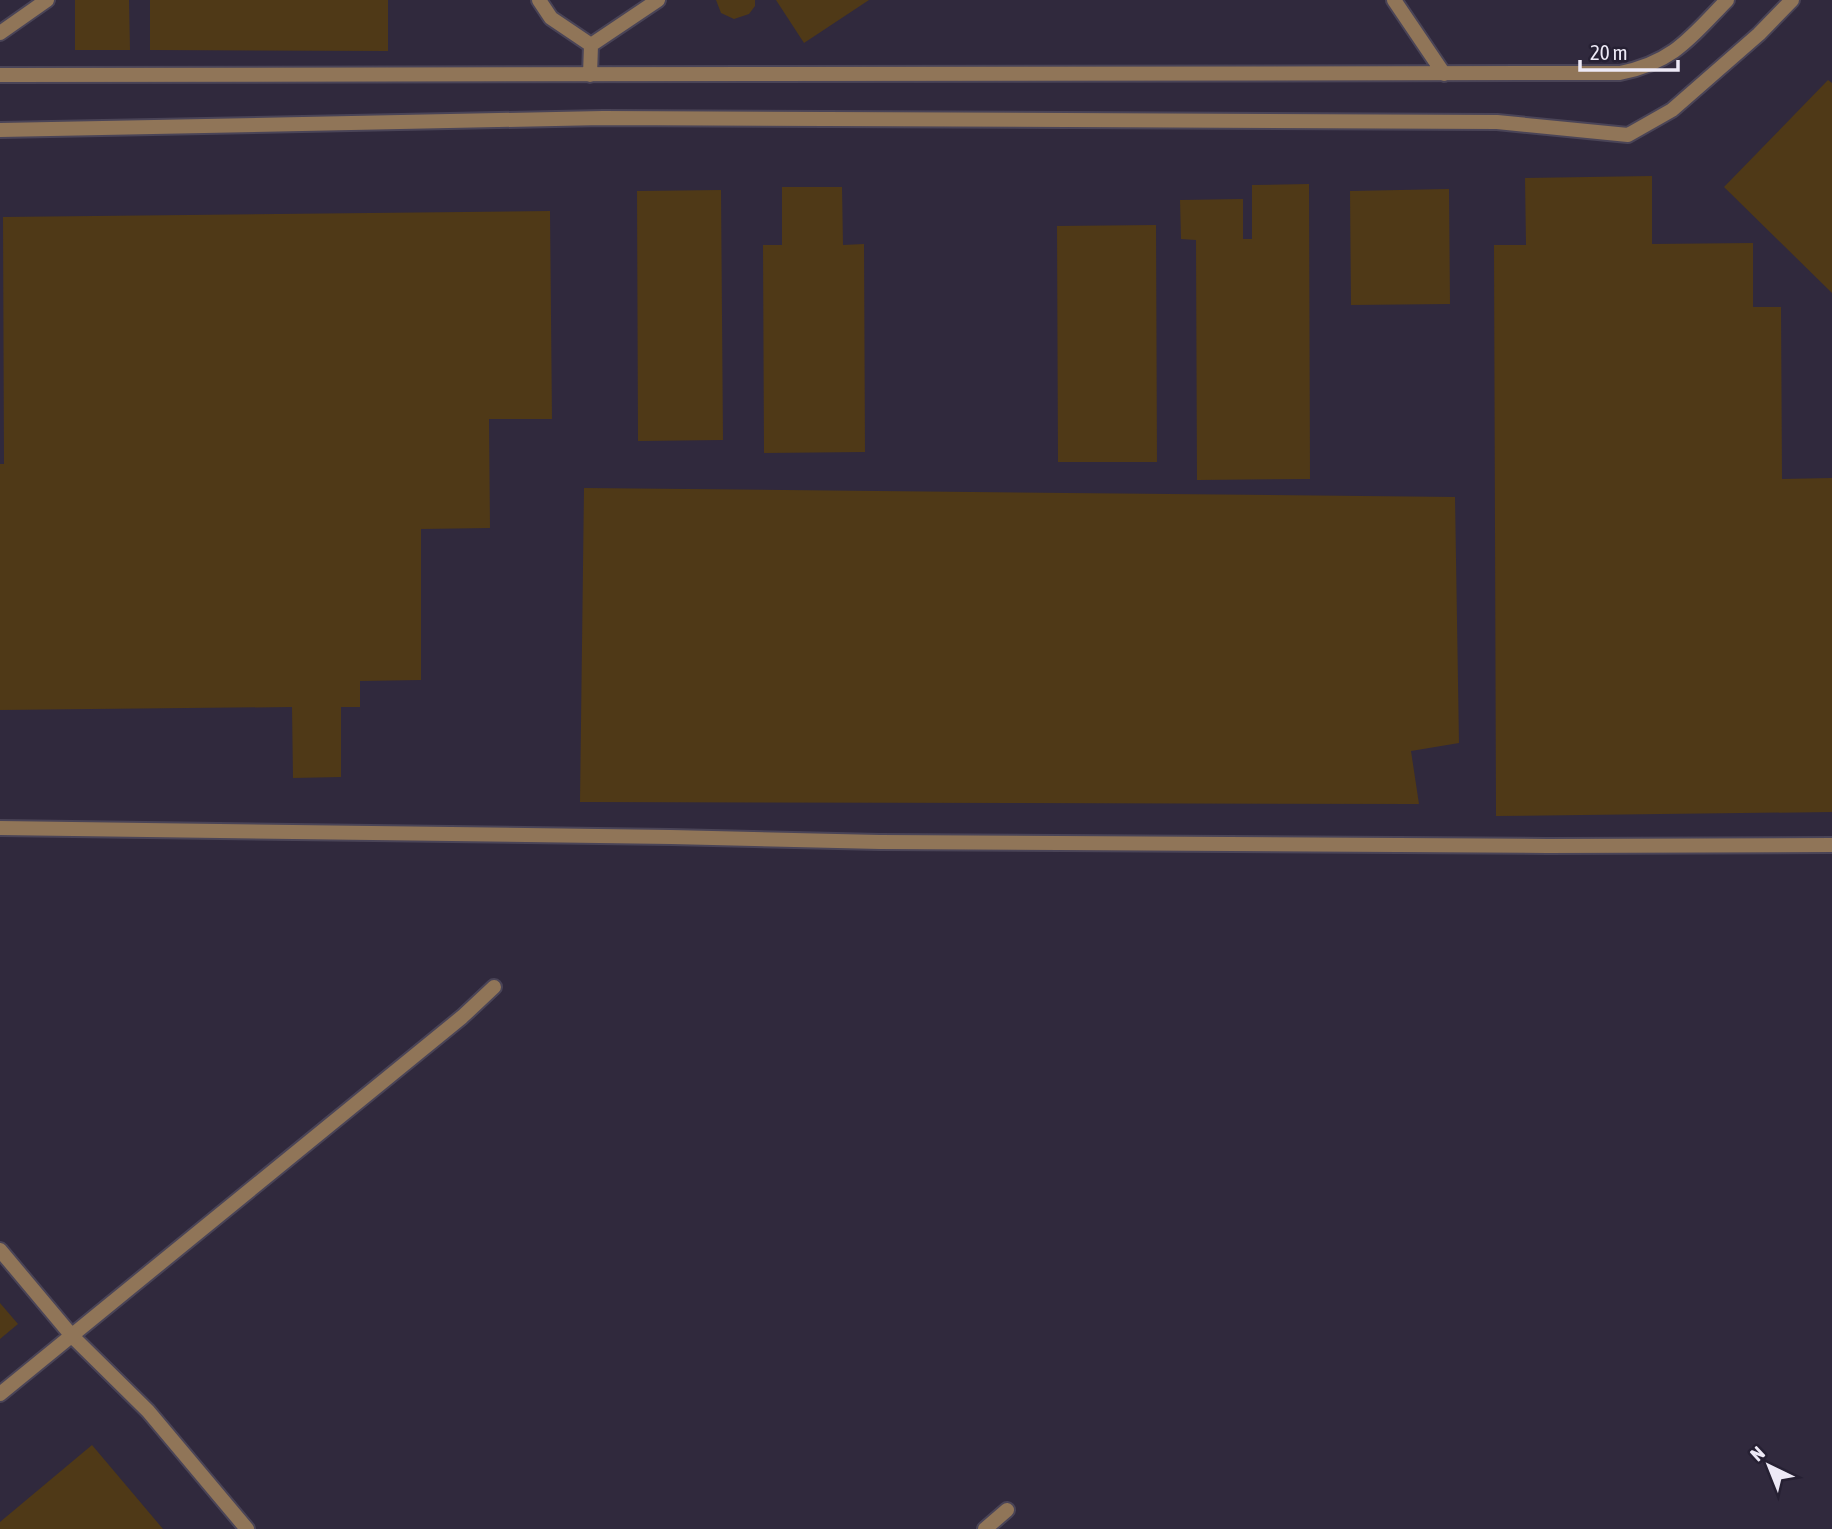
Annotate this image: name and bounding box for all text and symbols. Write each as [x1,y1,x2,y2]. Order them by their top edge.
scale bar [1580,28,1678,72]
text: 20 m [1590,40,1628,64]
north arrow [1734,1431,1804,1501]
text: N [1746,1442,1769,1465]

